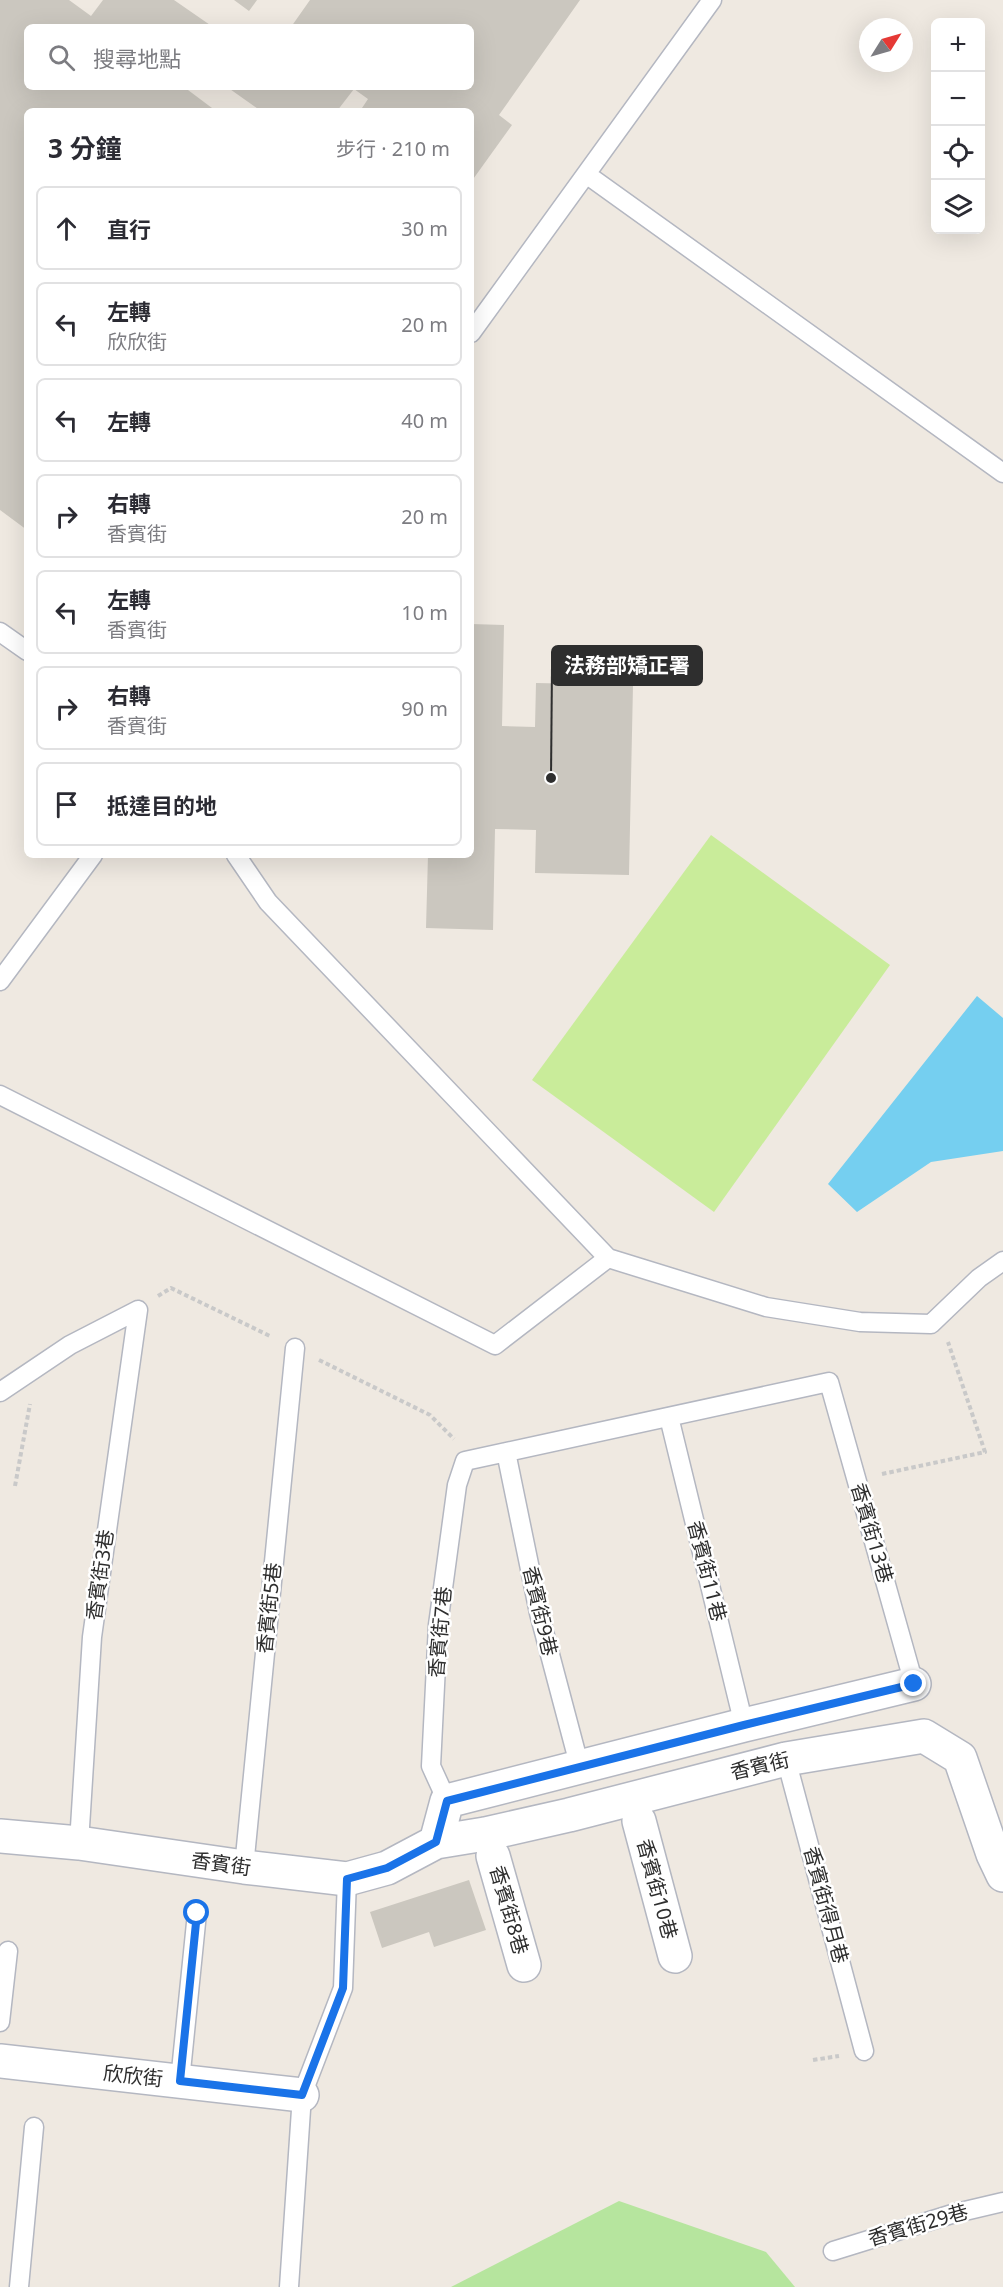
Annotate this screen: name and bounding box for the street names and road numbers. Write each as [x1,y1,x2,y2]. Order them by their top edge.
street label: 香賓街13巷 [845,1480,900,1586]
street label: 香賓街11巷 [682,1518,733,1624]
street label: 香賓街3巷 [80,1528,119,1622]
street label: 香賓街5巷 [250,1561,287,1655]
street label: 香賓街9巷 [517,1563,564,1658]
street label: 香賓街7巷 [422,1585,457,1679]
street label: 香賓街 [728,1746,792,1785]
street label: 香賓街10巷 [631,1836,684,1942]
street label: 香賓街得月巷 [798,1843,855,1966]
street label: 香賓街 [189,1846,253,1881]
street label: 香賓街8巷 [484,1862,535,1958]
street label: 欣欣街 [102,2059,164,2092]
street label: 香賓街29巷 [865,2197,971,2252]

